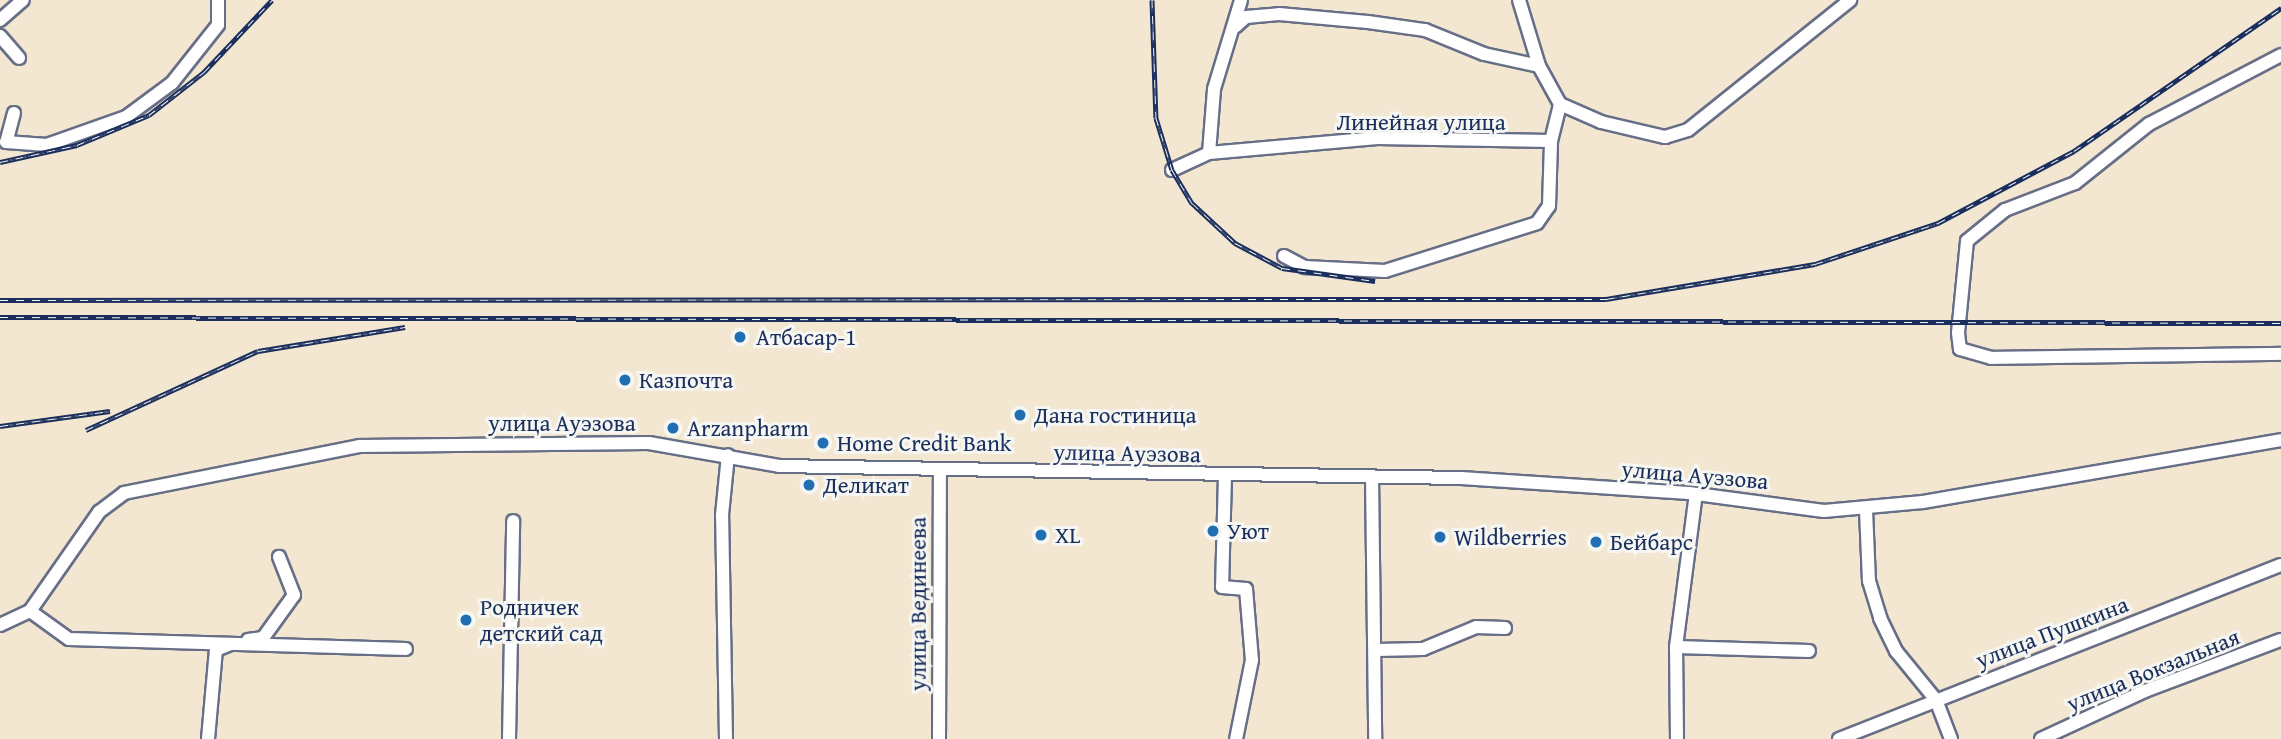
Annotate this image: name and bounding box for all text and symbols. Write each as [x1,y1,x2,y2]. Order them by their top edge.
street label: Линейная улица [1336,108,1506,136]
place label: Атбасар-1 [756,323,856,351]
marker: Атбасар-1 [730,327,750,347]
place label: Казпочта [639,366,733,394]
marker: Казпочта [617,372,633,388]
place label: Дана гостиница [1034,401,1197,429]
marker: Дана гостиница [1012,407,1028,423]
street label: улица Ауэзова [488,409,636,437]
place label: Arzanpharm [687,414,809,442]
marker: Arzanpharm [665,420,681,436]
place label: Home Credit Bank [837,429,1011,457]
marker: Home Credit Bank [815,435,831,451]
street label: улица Ауэзова [1053,438,1201,468]
street label: улица Ауэзова [1620,455,1770,495]
place label: Деликат [823,471,909,499]
marker: Деликат [801,477,817,493]
street label: улица Вединеева [904,517,932,691]
place label: Уют [1227,517,1269,545]
place label: XL [1055,521,1080,549]
marker: Уют [1205,523,1221,539]
place label: Wildberries [1454,523,1567,551]
marker: XL [1033,527,1049,543]
place label: Бейбарс [1610,528,1693,556]
marker: Wildberries [1432,529,1448,545]
marker: Бейбарс [1588,534,1604,550]
street label: улица Пушкина [1972,590,2132,674]
place label: Родничек детский сад [480,593,603,647]
marker: Родничек детский сад [458,612,474,628]
street label: улица Вокзальная [2062,623,2244,717]

